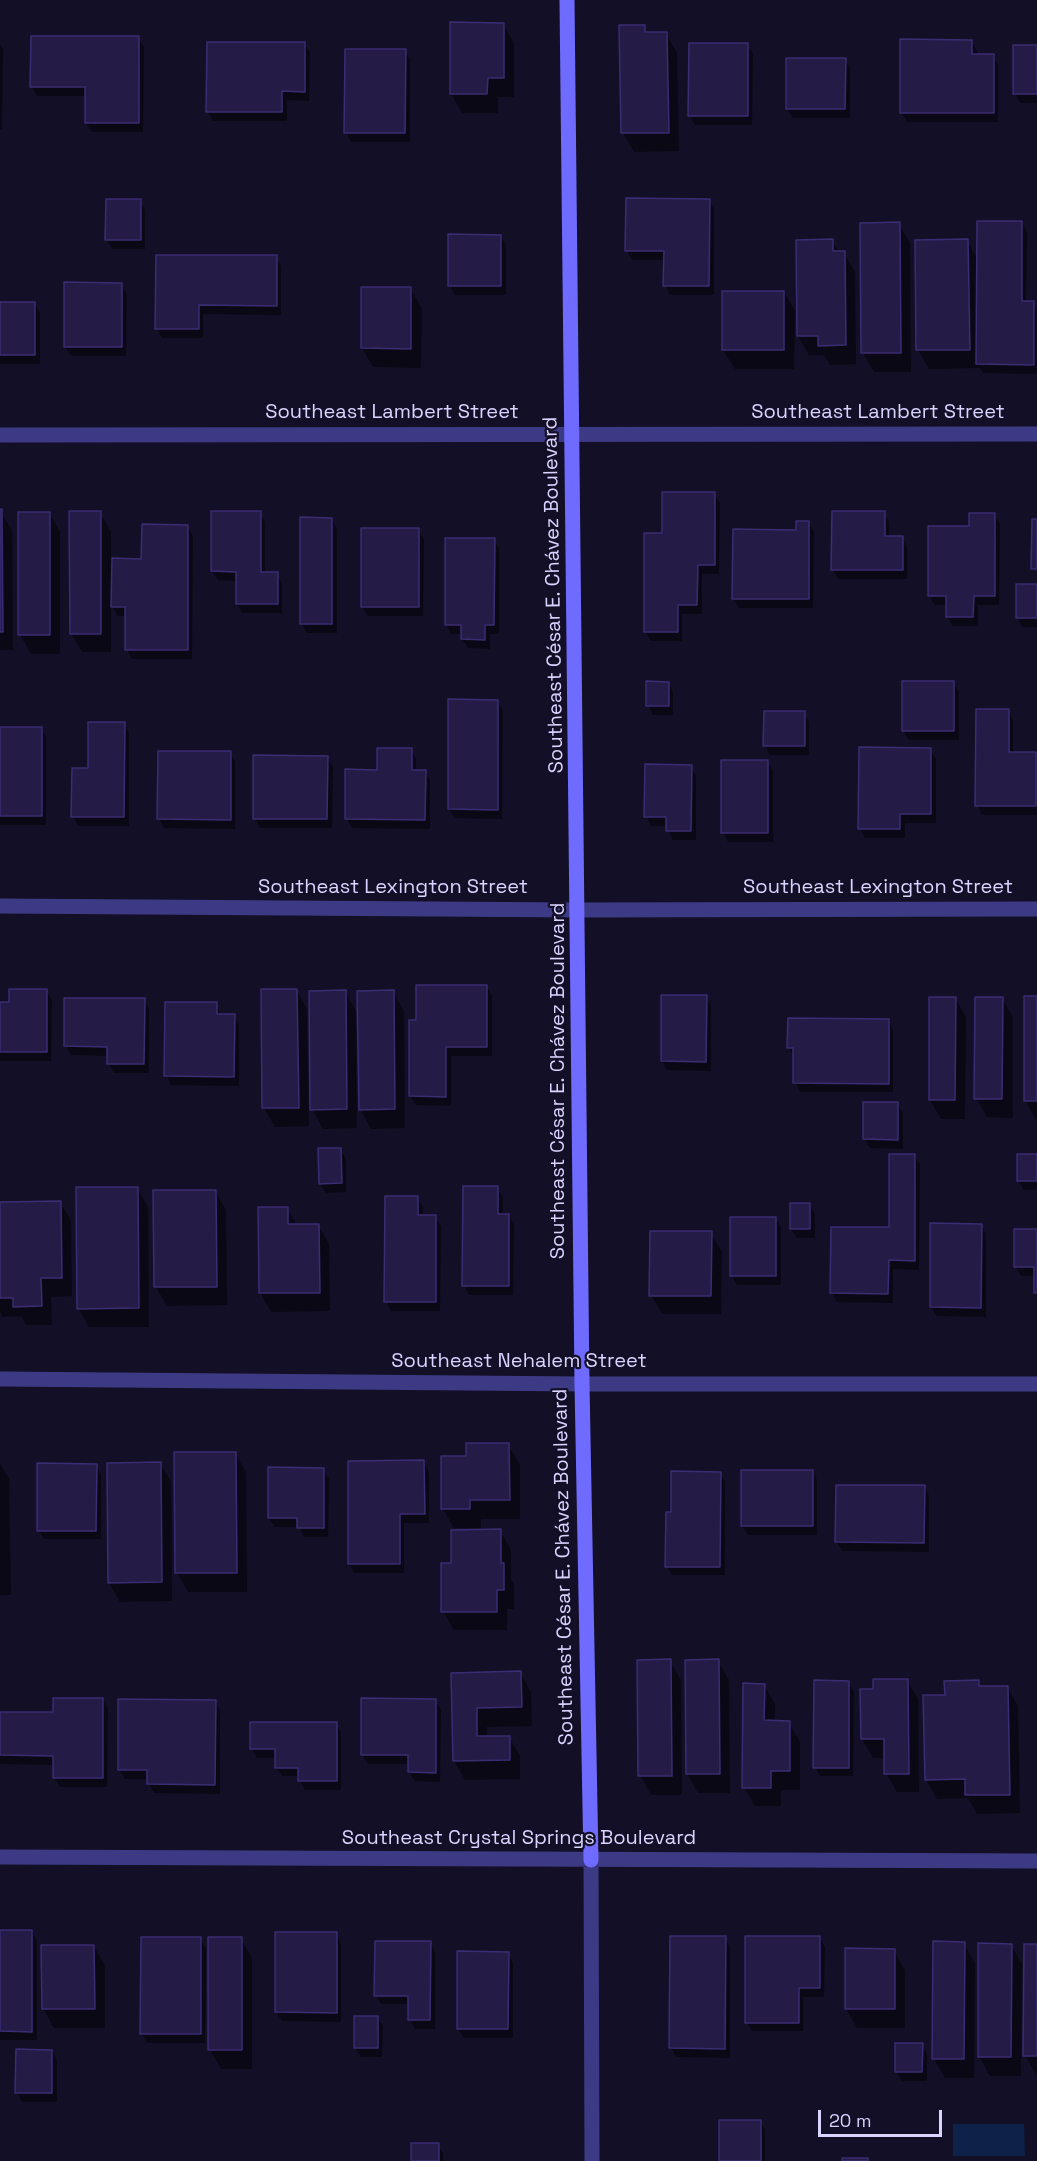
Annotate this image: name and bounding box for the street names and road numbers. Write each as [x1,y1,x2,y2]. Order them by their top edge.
street label: Southeast Lambert Street [265,401,519,425]
street label: Southeast Lambert Street [751,401,1005,425]
street label: Southeast César E. Chávez Boulevard [539,416,569,774]
street label: Southeast Lexington Street [258,876,528,900]
street label: Southeast Lexington Street [743,876,1013,900]
street label: Southeast César E. Chávez Boulevard [547,903,571,1259]
street label: Southeast Nehalem Street [391,1350,647,1374]
street label: Southeast César E. Chávez Boulevard [549,1388,579,1746]
street label: Southeast Crystal Springs Boulevard [342,1827,696,1851]

